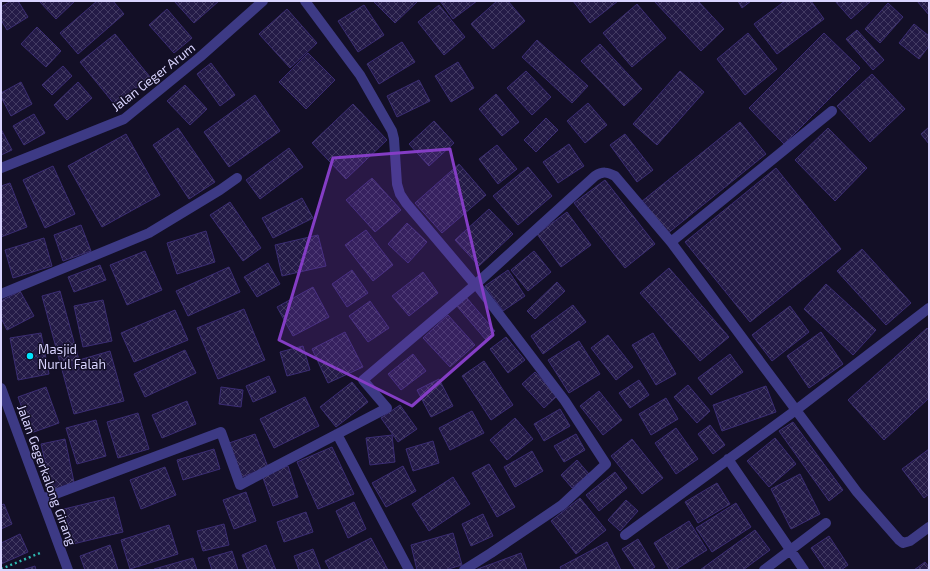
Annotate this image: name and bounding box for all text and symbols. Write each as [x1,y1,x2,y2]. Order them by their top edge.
street label: Jalan Geger Arum [108,39,198,115]
place label: Masjid Nurul Falah [38,341,106,372]
marker: Masjid Nurul Falah [25,351,35,361]
street label: Jalan Gegerkalong Girang [14,402,80,548]

